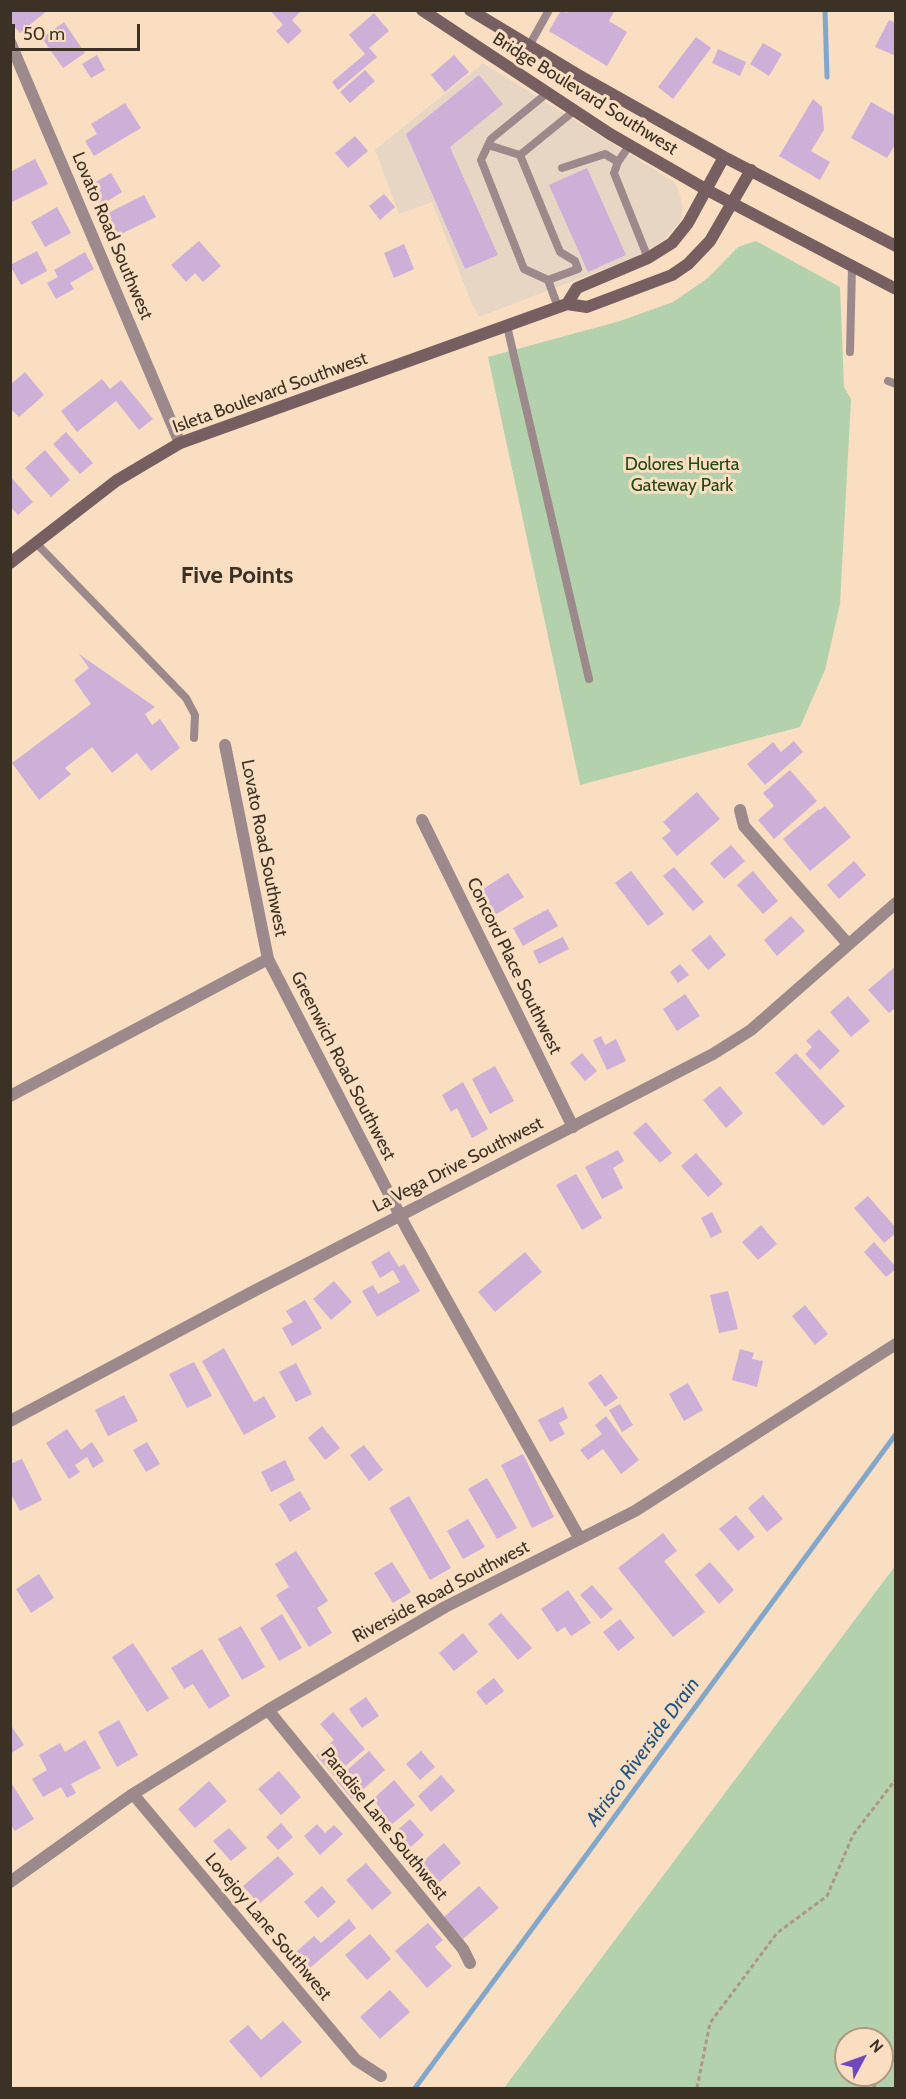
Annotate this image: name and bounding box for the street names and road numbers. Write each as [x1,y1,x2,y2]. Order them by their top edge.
street label: Bridge Boulevard Southwest [489,28,681,160]
street label: Lovato Road Southwest [67,149,157,323]
street label: Isleta Boulevard Southwest [170,348,370,438]
street label: Lovato Road Southwest [236,758,292,938]
street label: Concord Place Southwest [462,874,566,1058]
street label: Greenwich Road Southwest [286,968,400,1164]
street label: La Vega Drive Southwest [369,1113,547,1217]
street label: Riverside Road Southwest [349,1536,533,1648]
street label: Paradise Lane Southwest [316,1744,452,1904]
street label: Lovejoy Lane Southwest [200,1849,336,2005]

